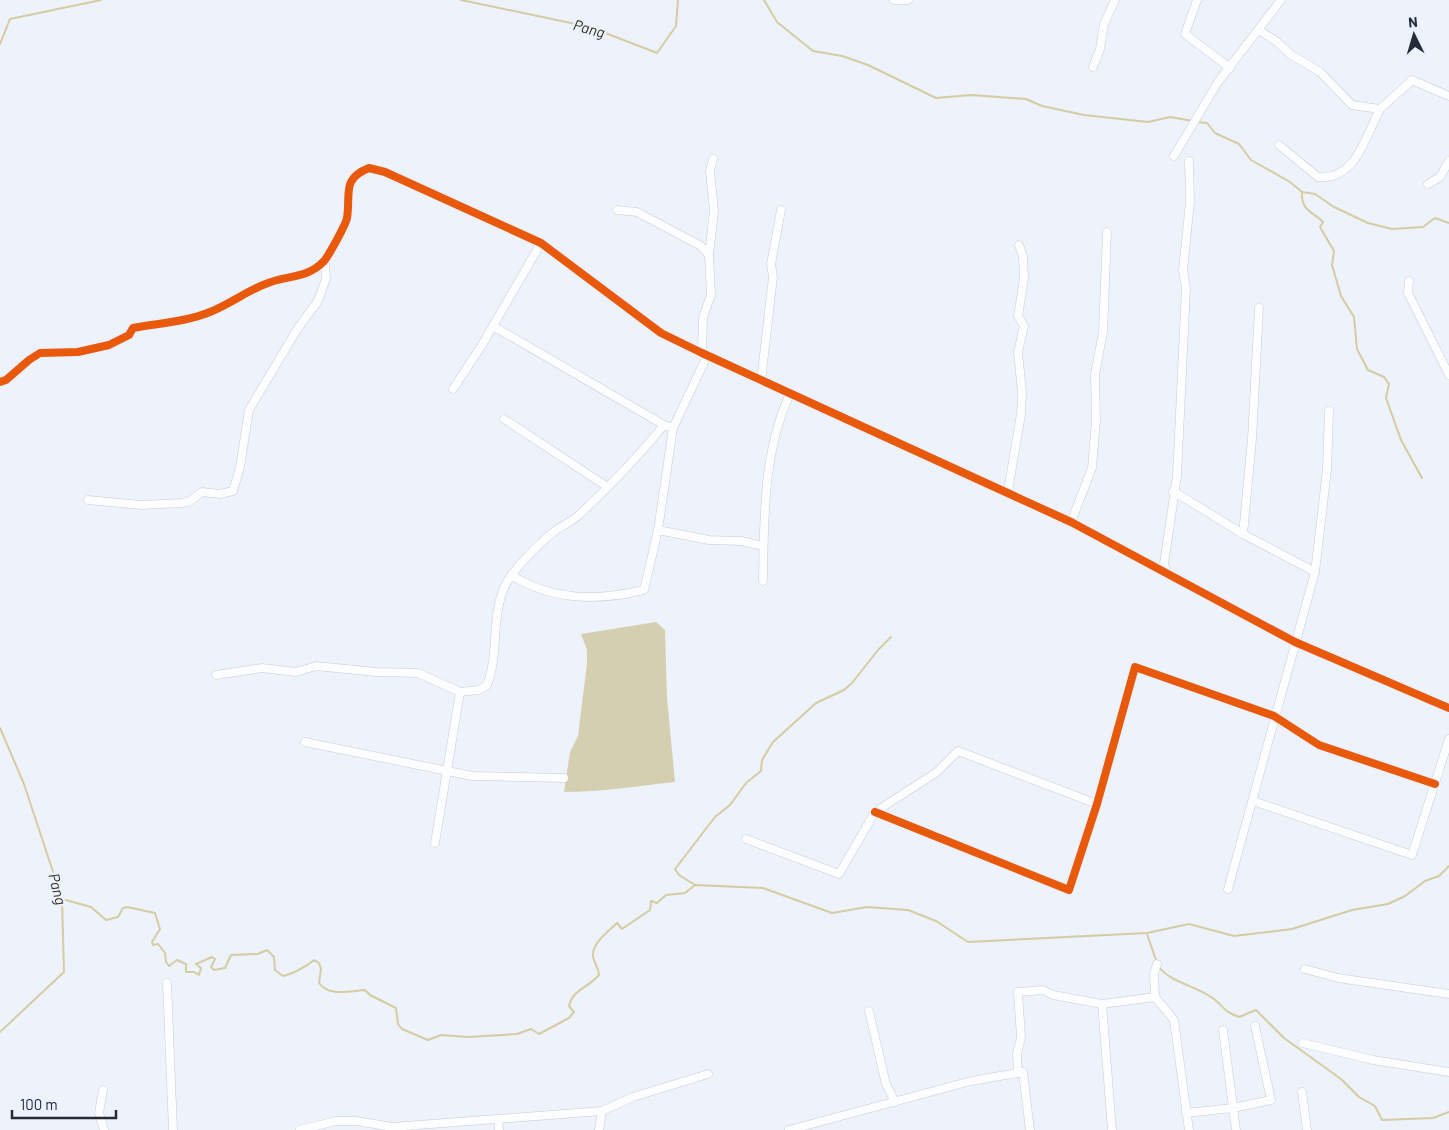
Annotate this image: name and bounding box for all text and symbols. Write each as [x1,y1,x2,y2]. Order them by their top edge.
north arrow [1389,10,1439,60]
text: N [1407,13,1418,30]
water label: Pang [571,15,607,41]
water label: Pang [45,871,71,907]
scale bar [12,1088,116,1120]
text: 100 m [20,1095,58,1113]

